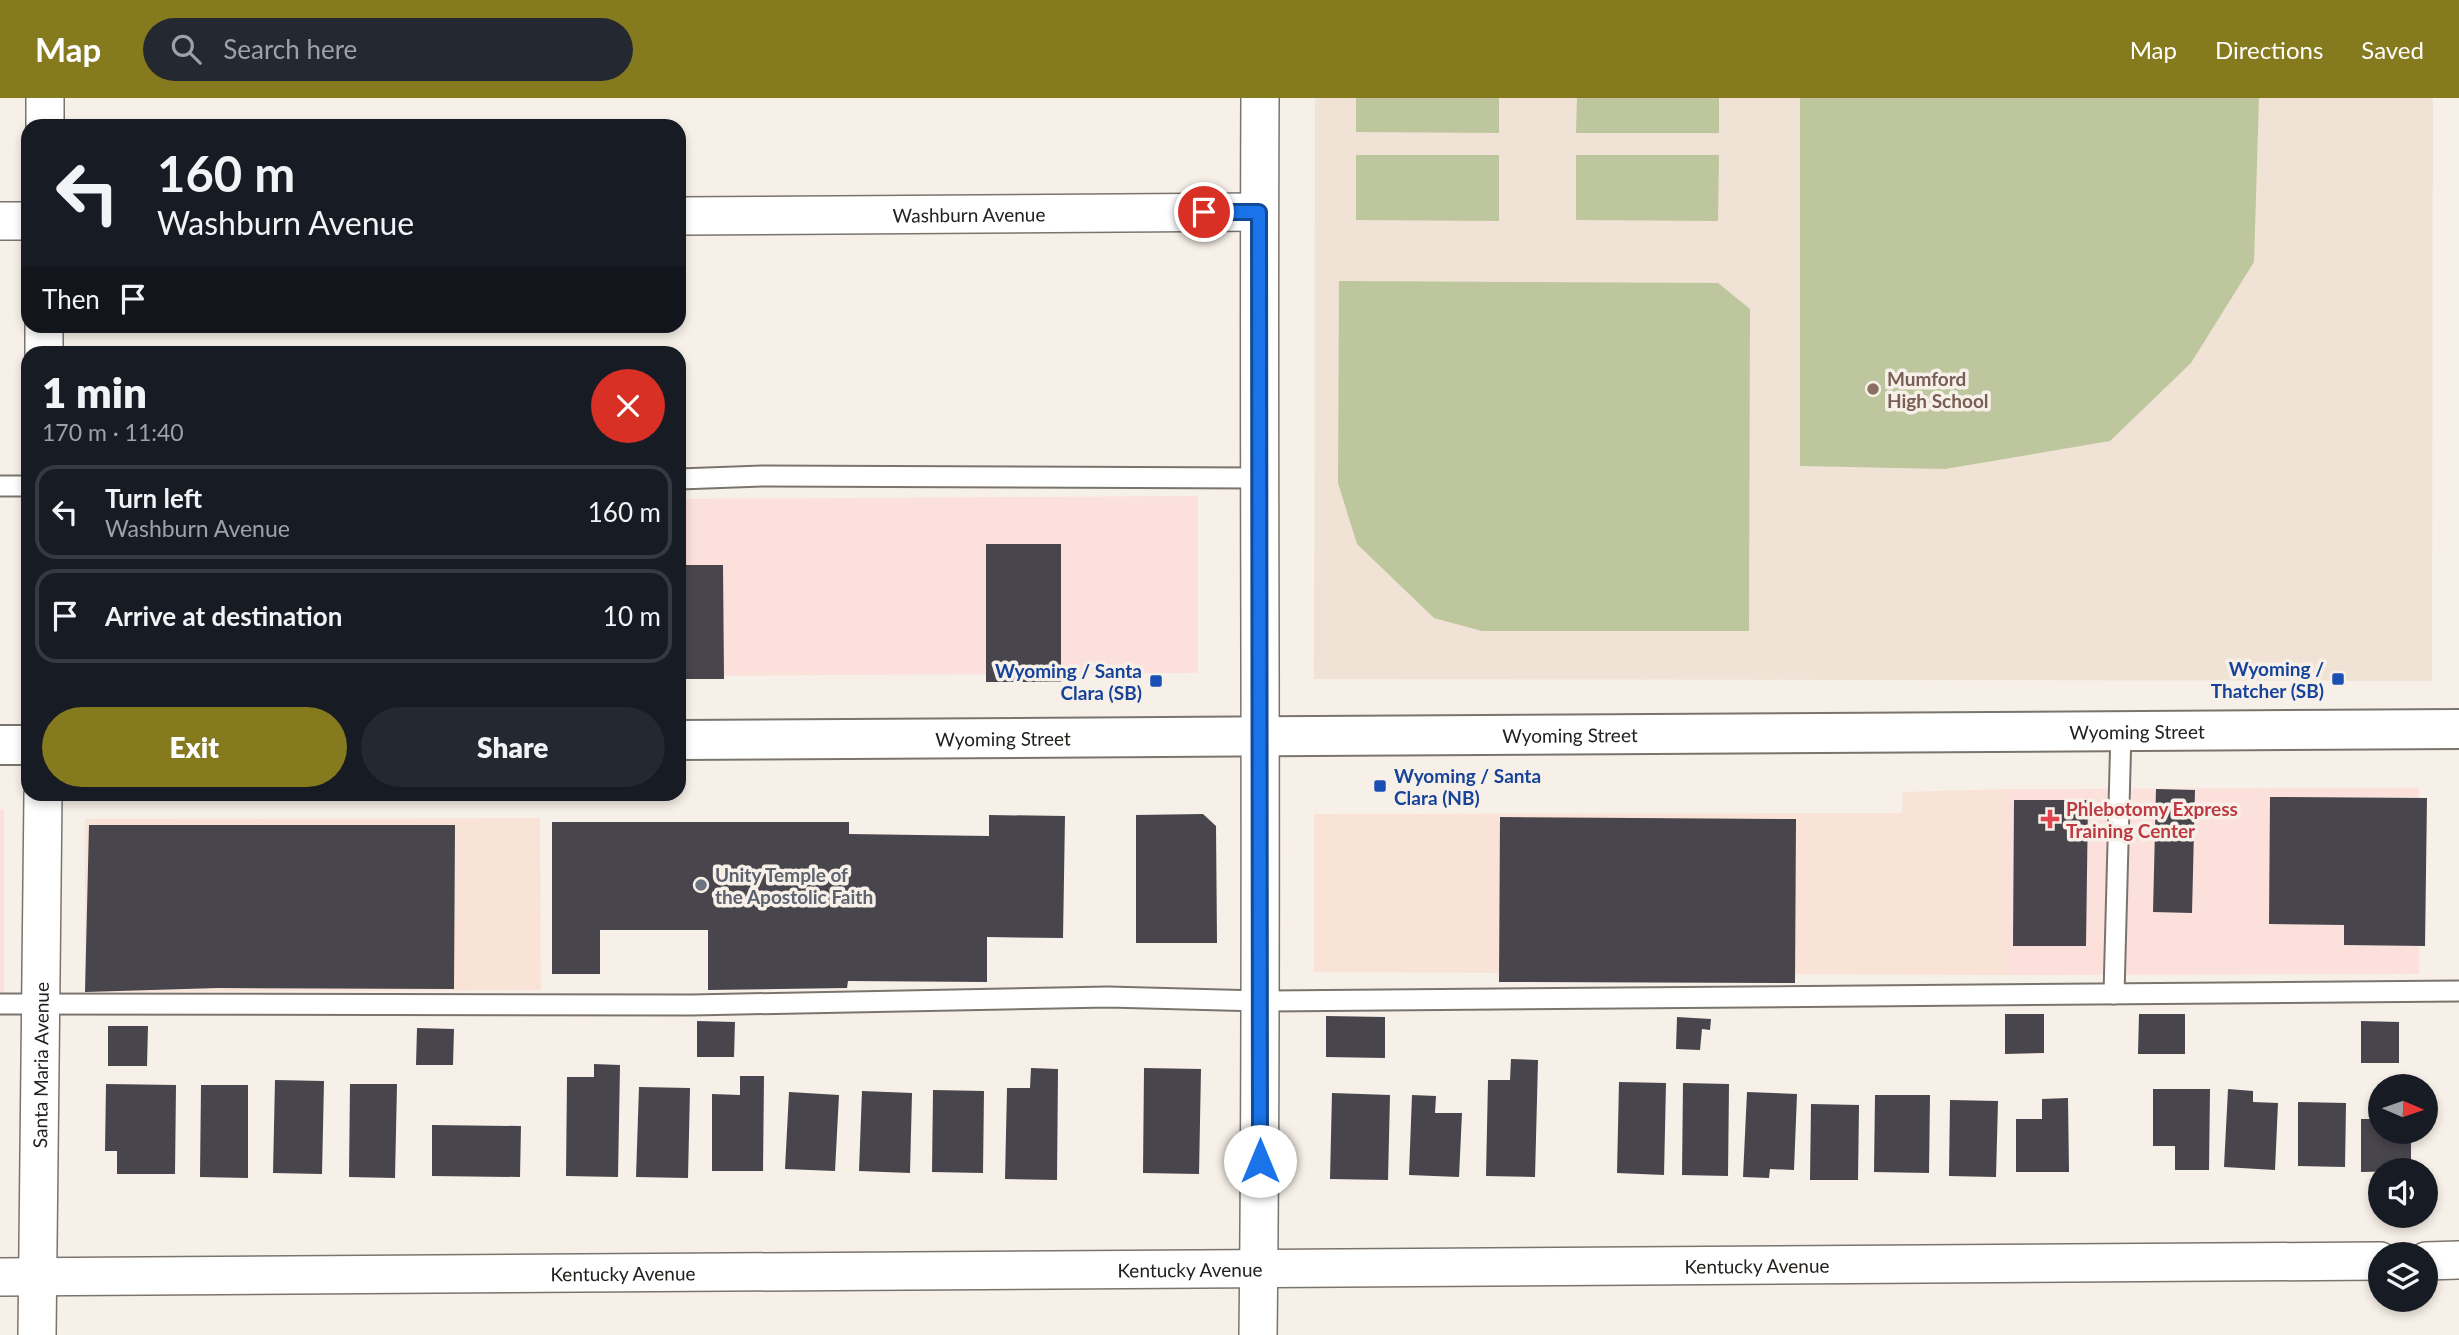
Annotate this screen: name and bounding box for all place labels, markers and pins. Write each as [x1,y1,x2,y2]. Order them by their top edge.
pin [1174,182,1234,242]
place label: Mumford High School [1887,367,1989,412]
marker: Mumford High School [1865,381,1881,397]
place label: Wyoming / Thatcher (SB) [2211,657,2324,702]
place label: Wyoming / Santa Clara (SB) [995,659,1142,704]
marker: Wyoming / Thatcher (SB) [2330,671,2346,687]
marker: Wyoming / Santa Clara (SB) [1148,673,1164,689]
place label: Wyoming / Santa Clara (NB) [1394,764,1541,809]
marker: Wyoming / Santa Clara (NB) [1372,778,1388,794]
place label: Phlebotomy Express Training Center [2066,797,2238,842]
marker: Phlebotomy Express Training Center [2040,809,2060,829]
place label: Unity Temple of the Apostolic Faith [715,863,873,908]
marker: Unity Temple of the Apostolic Faith [693,877,709,893]

